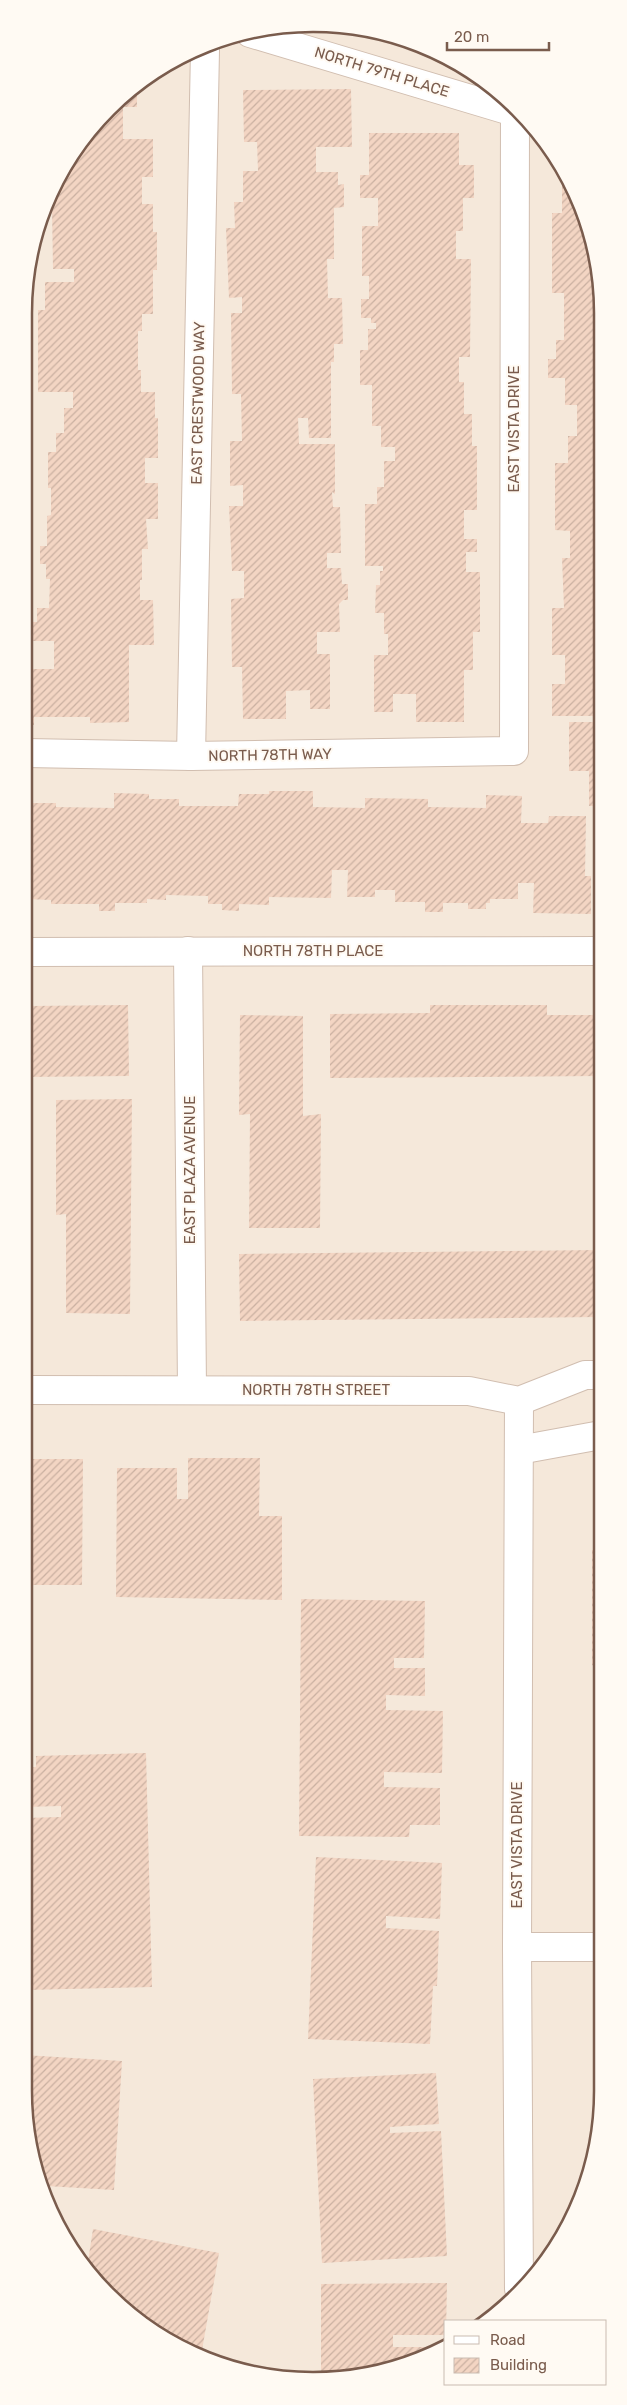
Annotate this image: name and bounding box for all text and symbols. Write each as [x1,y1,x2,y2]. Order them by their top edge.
scale bar [447,20,550,52]
text: 20 m [454,28,489,46]
street label: NORTH 79TH PLACE [312,43,452,101]
street label: EAST CRESTWOOD WAY [188,321,208,485]
street label: EAST VISTA DRIVE [505,366,523,492]
street label: NORTH 78TH WAY [208,745,332,765]
street label: NORTH 78TH PLACE [243,942,383,960]
street label: EAST PLAZA AVENUE [181,1096,199,1244]
street label: NORTH 78TH STREET [242,1381,390,1399]
street label: EAST VISTA DRIVE [508,1782,526,1908]
legend [444,2320,607,2385]
text: Road [490,2331,526,2349]
text: Building [490,2356,547,2374]

